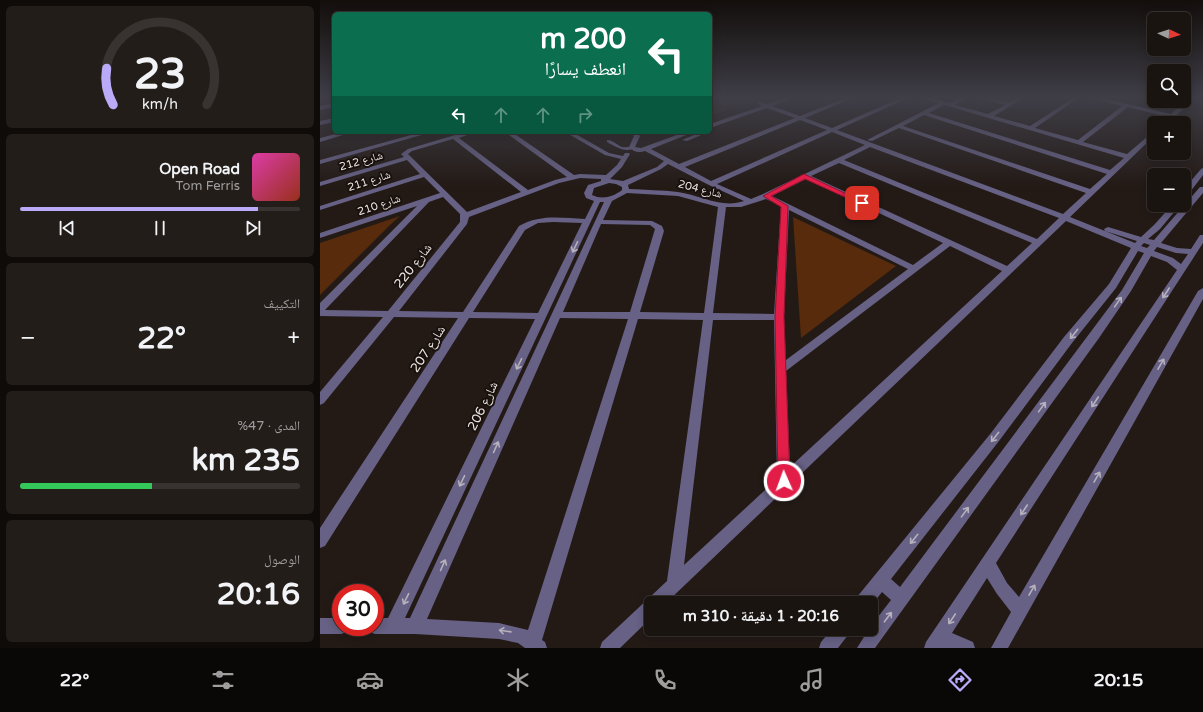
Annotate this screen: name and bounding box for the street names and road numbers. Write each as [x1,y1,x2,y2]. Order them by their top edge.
street label: شارع 212 [338,149,384,173]
street label: شارع 211 [346,168,392,194]
street label: شارع 204 [677,177,723,201]
street label: شارع 210 [356,192,402,218]
street label: شارع 220 [391,240,436,292]
street label: شارع 207 [407,323,450,376]
street label: شارع 206 [464,379,503,434]

